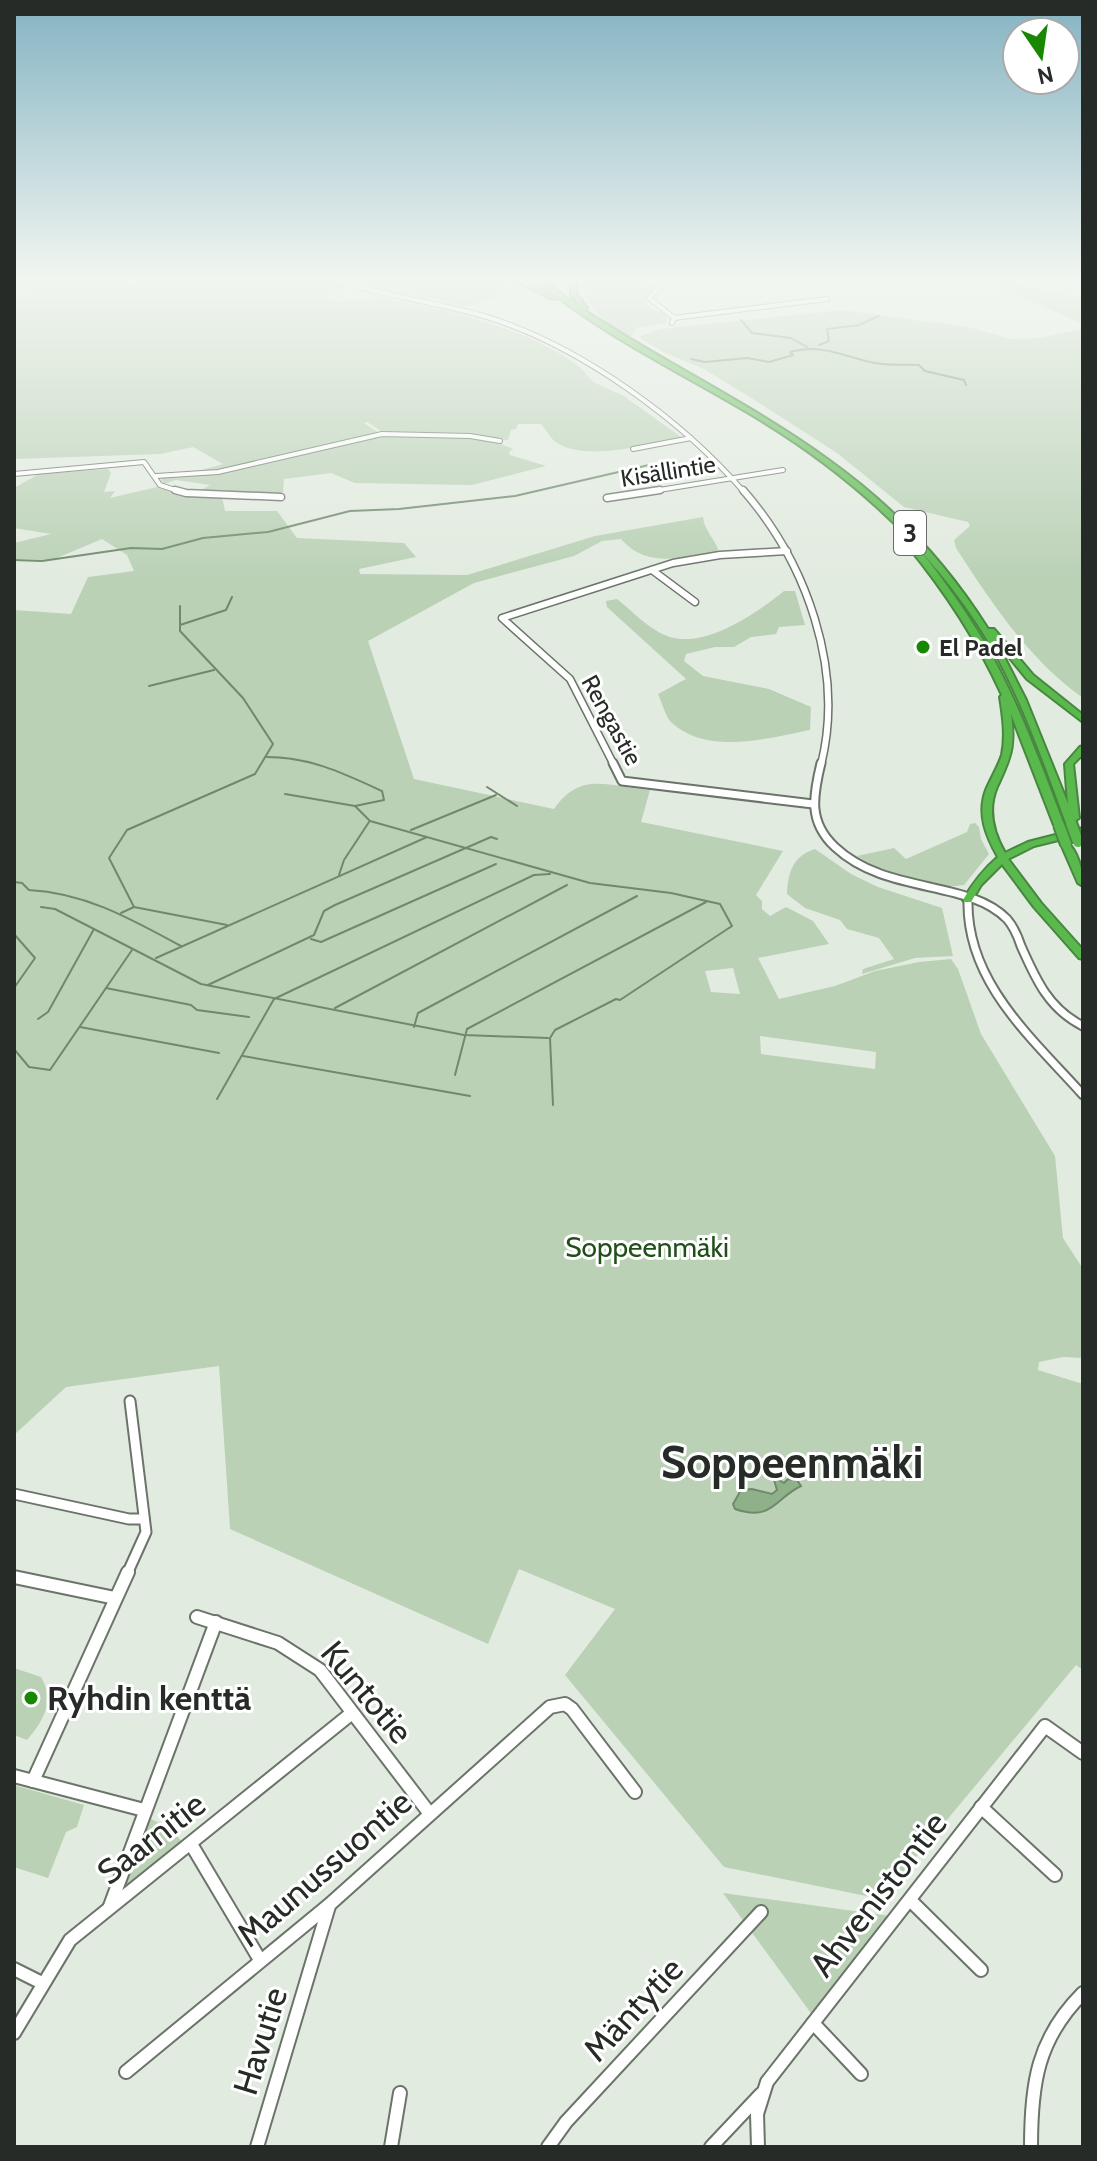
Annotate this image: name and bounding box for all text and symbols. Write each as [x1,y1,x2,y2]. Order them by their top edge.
north arrow [1001,16,1081,96]
text: N [1035,60,1056,90]
street label: Kisällintie [618,449,718,493]
road number: 3 [894,511,926,555]
place label: El Padel [939,633,1023,662]
marker: El Padel [914,638,932,656]
street label: Rengastie [575,670,649,770]
park label: Soppeenmäki [565,1230,729,1264]
district label: Soppeenmäki [661,1436,923,1489]
street label: Kuntotie [312,1632,422,1752]
place label: Ryhdin kenttä [47,1677,251,1719]
marker: Ryhdin kenttä [22,1689,40,1707]
street label: Maunussuontie [228,1781,420,1955]
street label: Saarnitie [89,1783,213,1893]
street label: Ahvenistontie [801,1803,955,1985]
street label: Mäntytie [574,1948,692,2070]
street label: Havutie [224,1982,296,2100]

